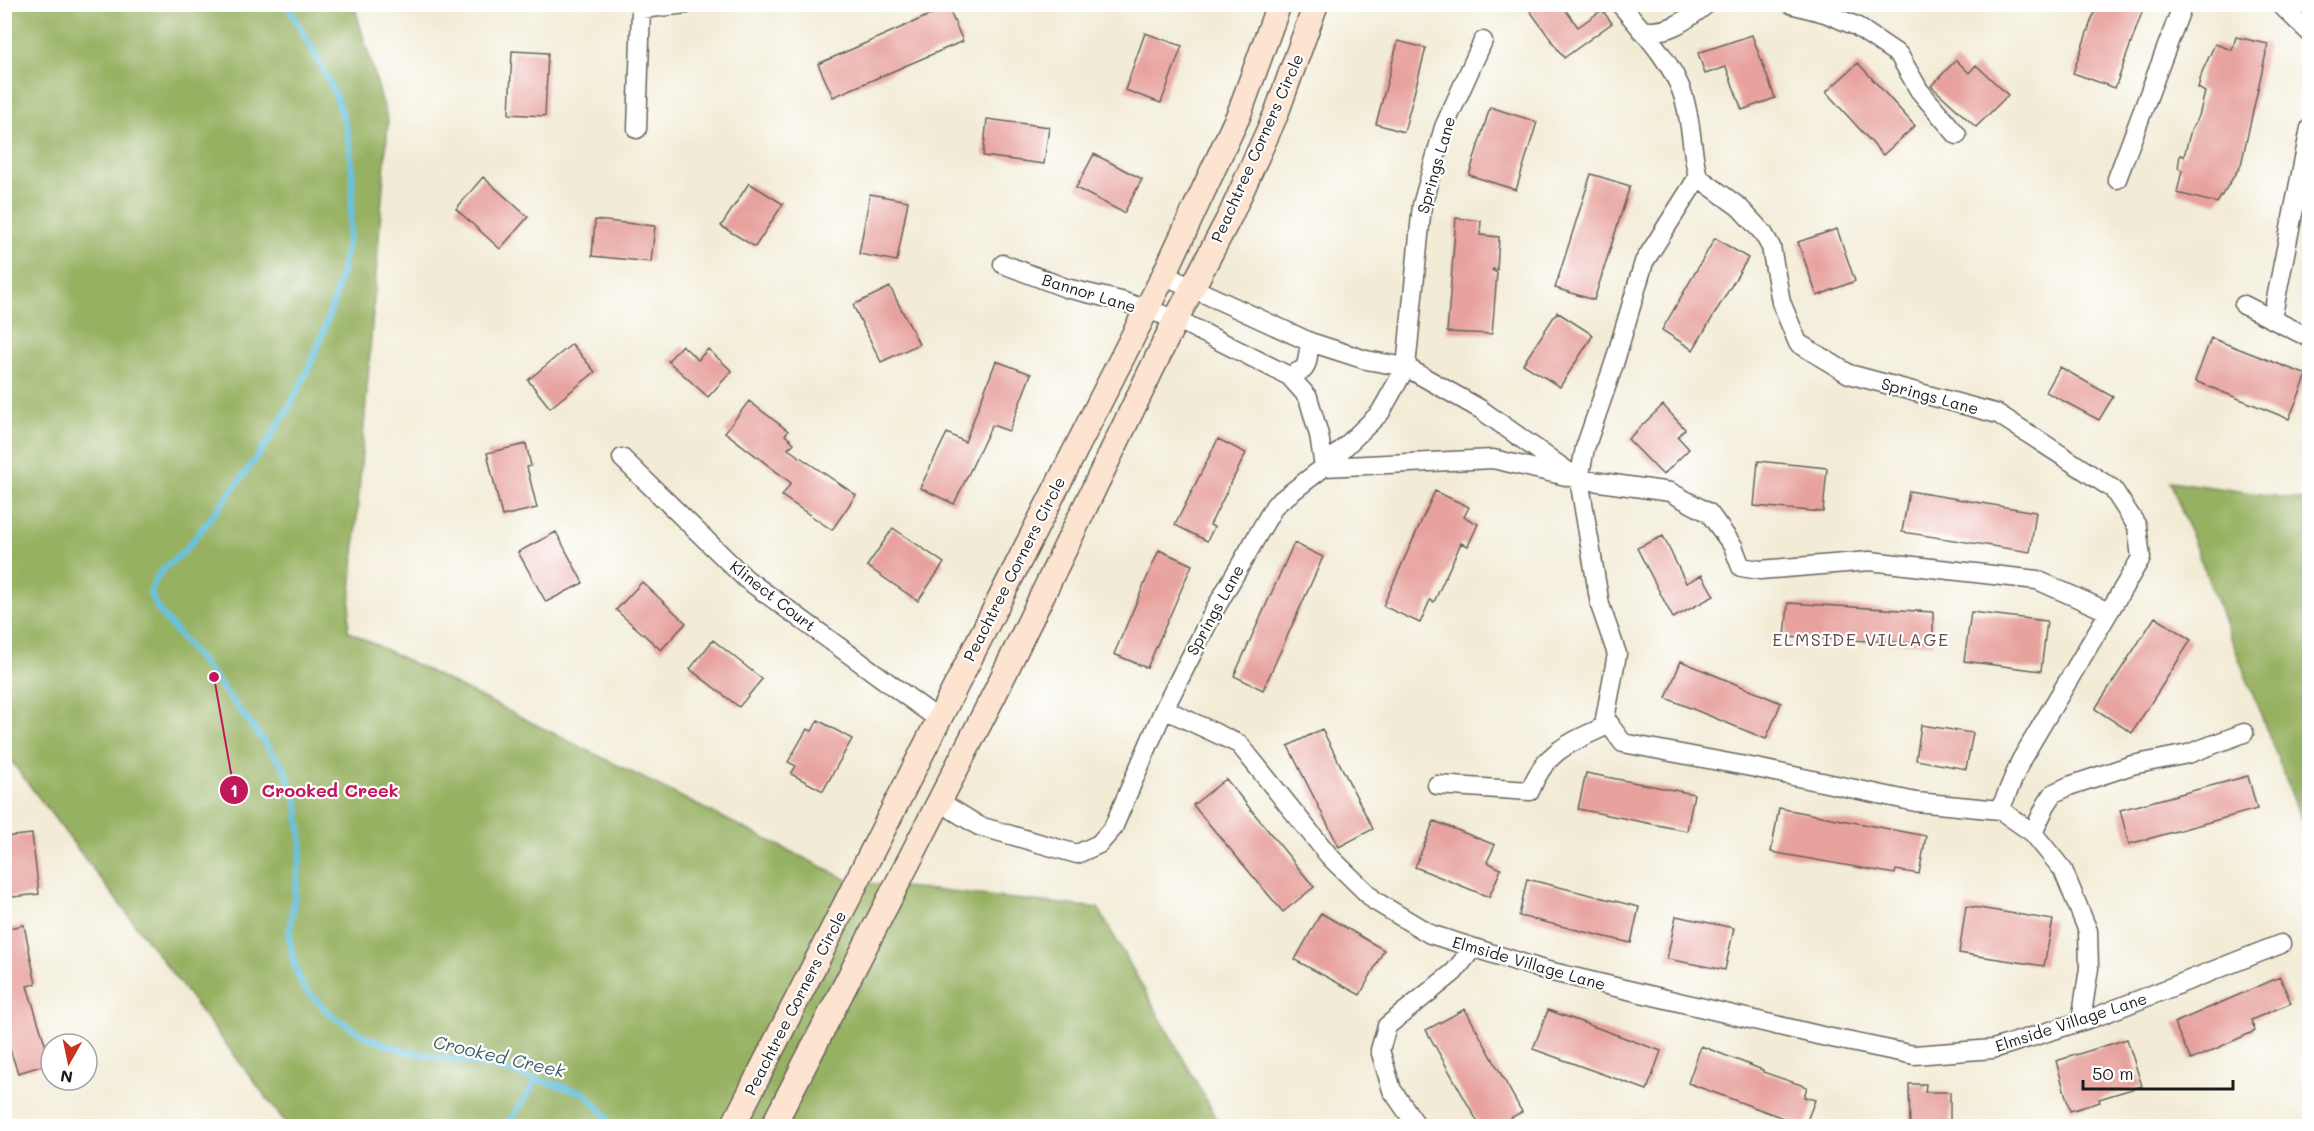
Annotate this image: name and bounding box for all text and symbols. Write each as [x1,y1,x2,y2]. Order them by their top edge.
street label: Peachtree Corners Circle [1205,50,1308,245]
street label: Springs Lane [1412,114,1459,216]
street label: Bannor Lane [1039,268,1139,317]
street label: Springs Lane [1879,372,1981,419]
street label: Peachtree Corners Circle [958,473,1069,665]
street label: Klinect Court [726,555,821,636]
street label: Springs Lane [1181,561,1248,659]
district label: ELMSIDE VILLAGE [1772,627,1950,651]
callout: Crooked Creek [219,772,410,808]
text: 1 [230,778,238,802]
text: Crooked Creek [262,778,398,802]
street label: Peachtree Corners Circle [739,907,850,1099]
street label: Elmside Village Lane [1450,931,1608,994]
street label: Elmside Village Lane [1992,987,2149,1056]
water label: Crooked Creek [431,1029,568,1083]
north arrow [39,1032,99,1092]
scale bar [2083,1053,2233,1091]
text: 50 m [2092,1061,2134,1085]
text: N [59,1066,74,1089]

